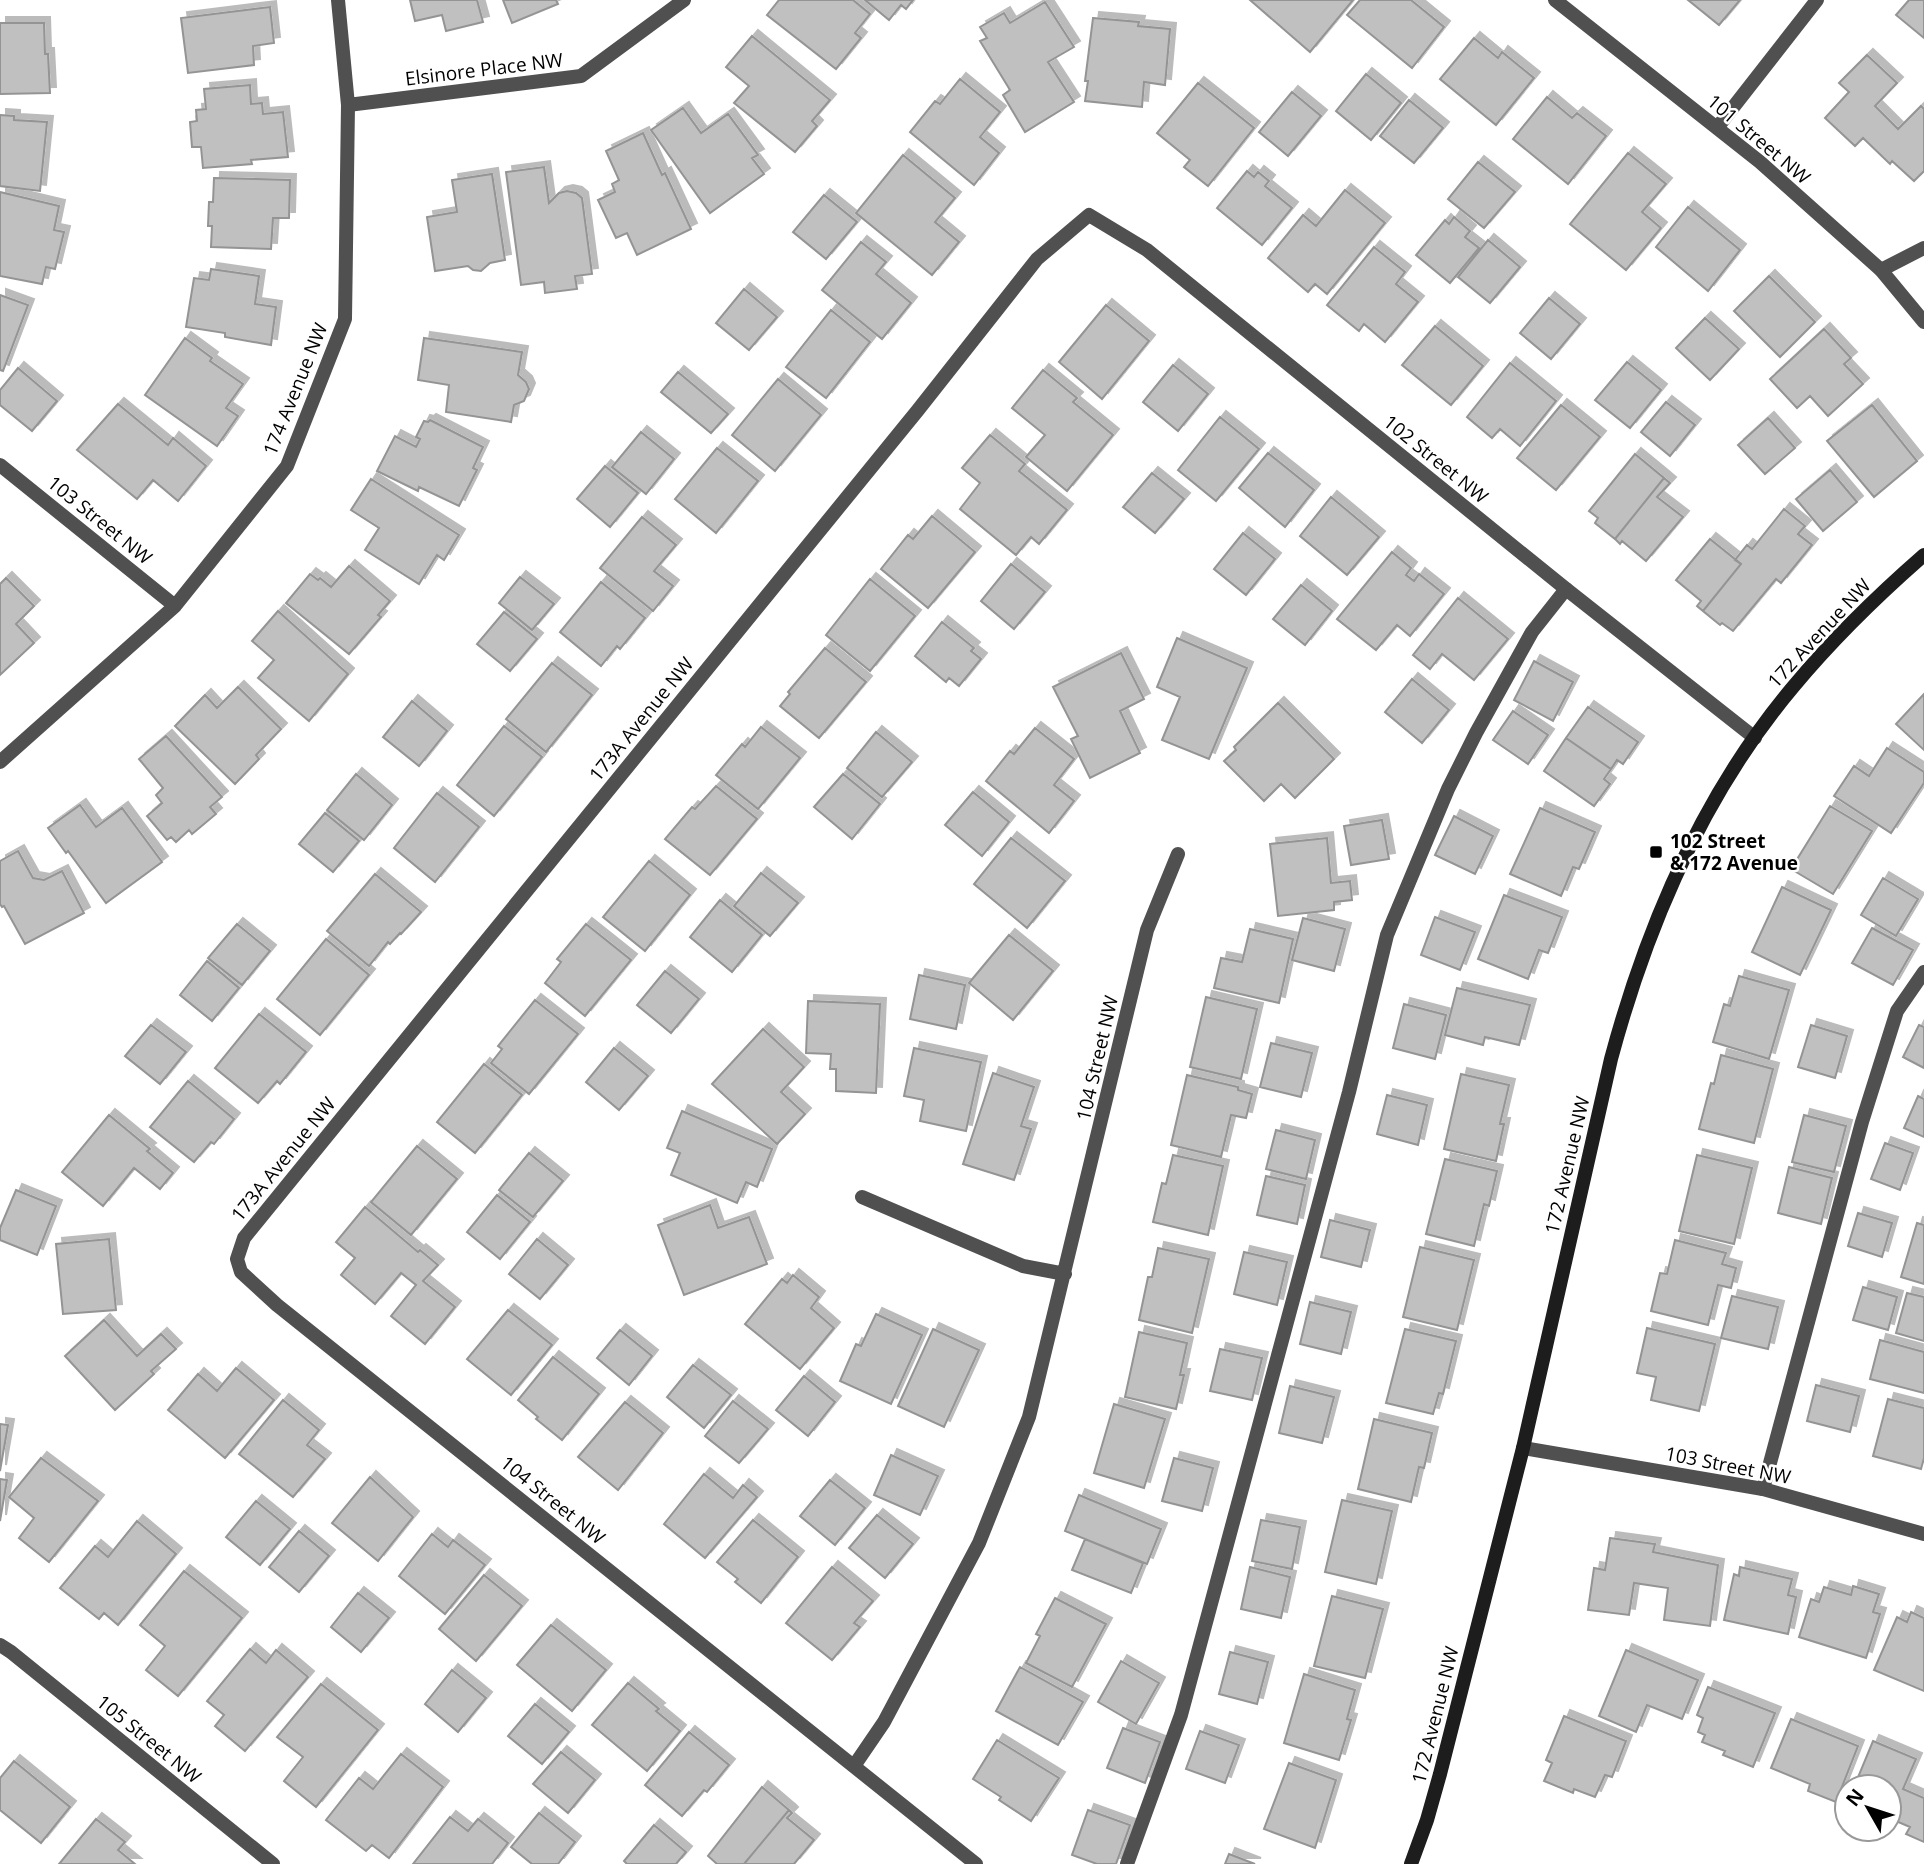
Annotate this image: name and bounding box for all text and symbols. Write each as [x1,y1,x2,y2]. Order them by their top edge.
street label: Elsinore Place NW [404,46,565,92]
street label: 101 Street NW [1702,88,1816,190]
street label: 174 Avenue NW [257,319,334,459]
street label: 102 Street NW [1378,409,1494,509]
street label: 103 Street NW [42,470,158,570]
street label: 172 Avenue NW [1762,572,1877,693]
street label: 173A Avenue NW [583,651,699,786]
place label: 102 Street & 172 Avenue [1670,828,1798,876]
marker: 102 Street & 172 Avenue [1648,844,1664,860]
street label: 104 Street NW [1070,993,1124,1123]
street label: 173A Avenue NW [225,1091,341,1226]
street label: 172 Avenue NW [1539,1093,1596,1236]
street label: 103 Street NW [1663,1440,1793,1490]
street label: 104 Street NW [495,1450,611,1550]
street label: 172 Avenue NW [1405,1643,1465,1786]
street label: 105 Street NW [91,1689,207,1789]
north arrow [1833,1773,1903,1843]
text: N [1840,1783,1870,1811]

